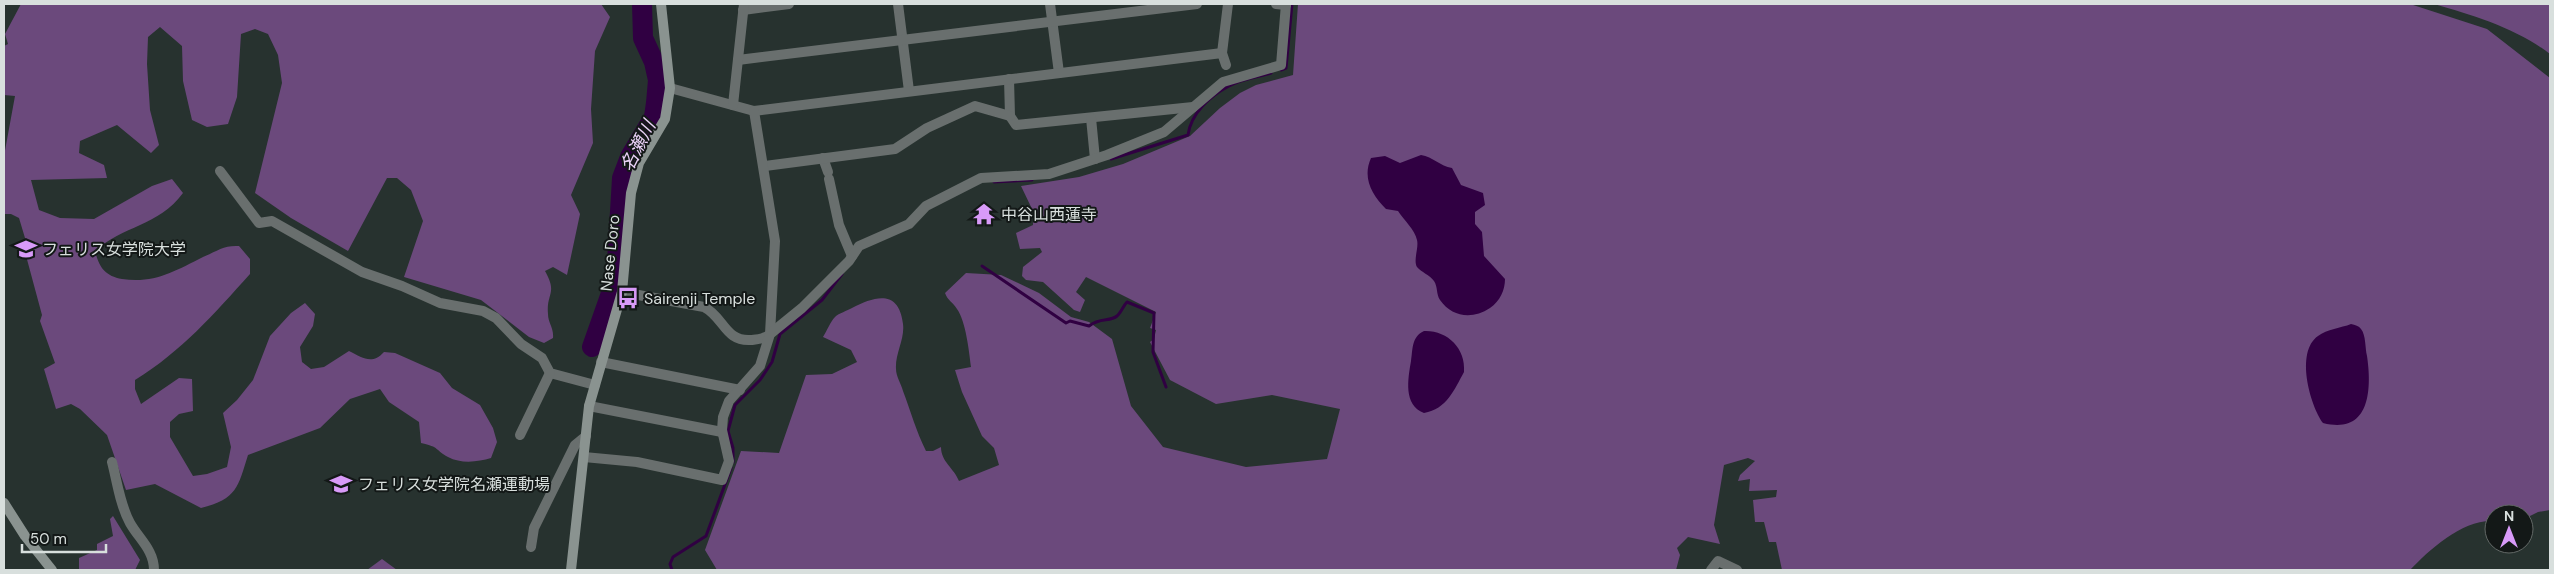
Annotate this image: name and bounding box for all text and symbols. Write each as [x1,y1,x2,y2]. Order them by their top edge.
water label: 名瀬川 [615,115,662,176]
temple icon: 中谷山西蓮寺 [971,201,997,227]
place label: 中谷山西蓮寺 [1001,204,1097,225]
street label: Nase Doro [596,214,624,292]
school or university icon: フェリス女学院大学 [13,236,39,262]
place label: フェリス女学院大学 [42,239,186,260]
bus stop icon: Sairenji Temple [615,285,641,311]
place label: Sairenji Temple [644,288,755,309]
school or university icon: フェリス女学院名瀬運動場 [328,471,354,497]
place label: フェリス女学院名瀬運動場 [358,474,550,495]
north arrow [2484,504,2534,554]
text: N [2504,507,2514,525]
scale bar [22,522,106,554]
text: 50 m [30,529,67,549]

